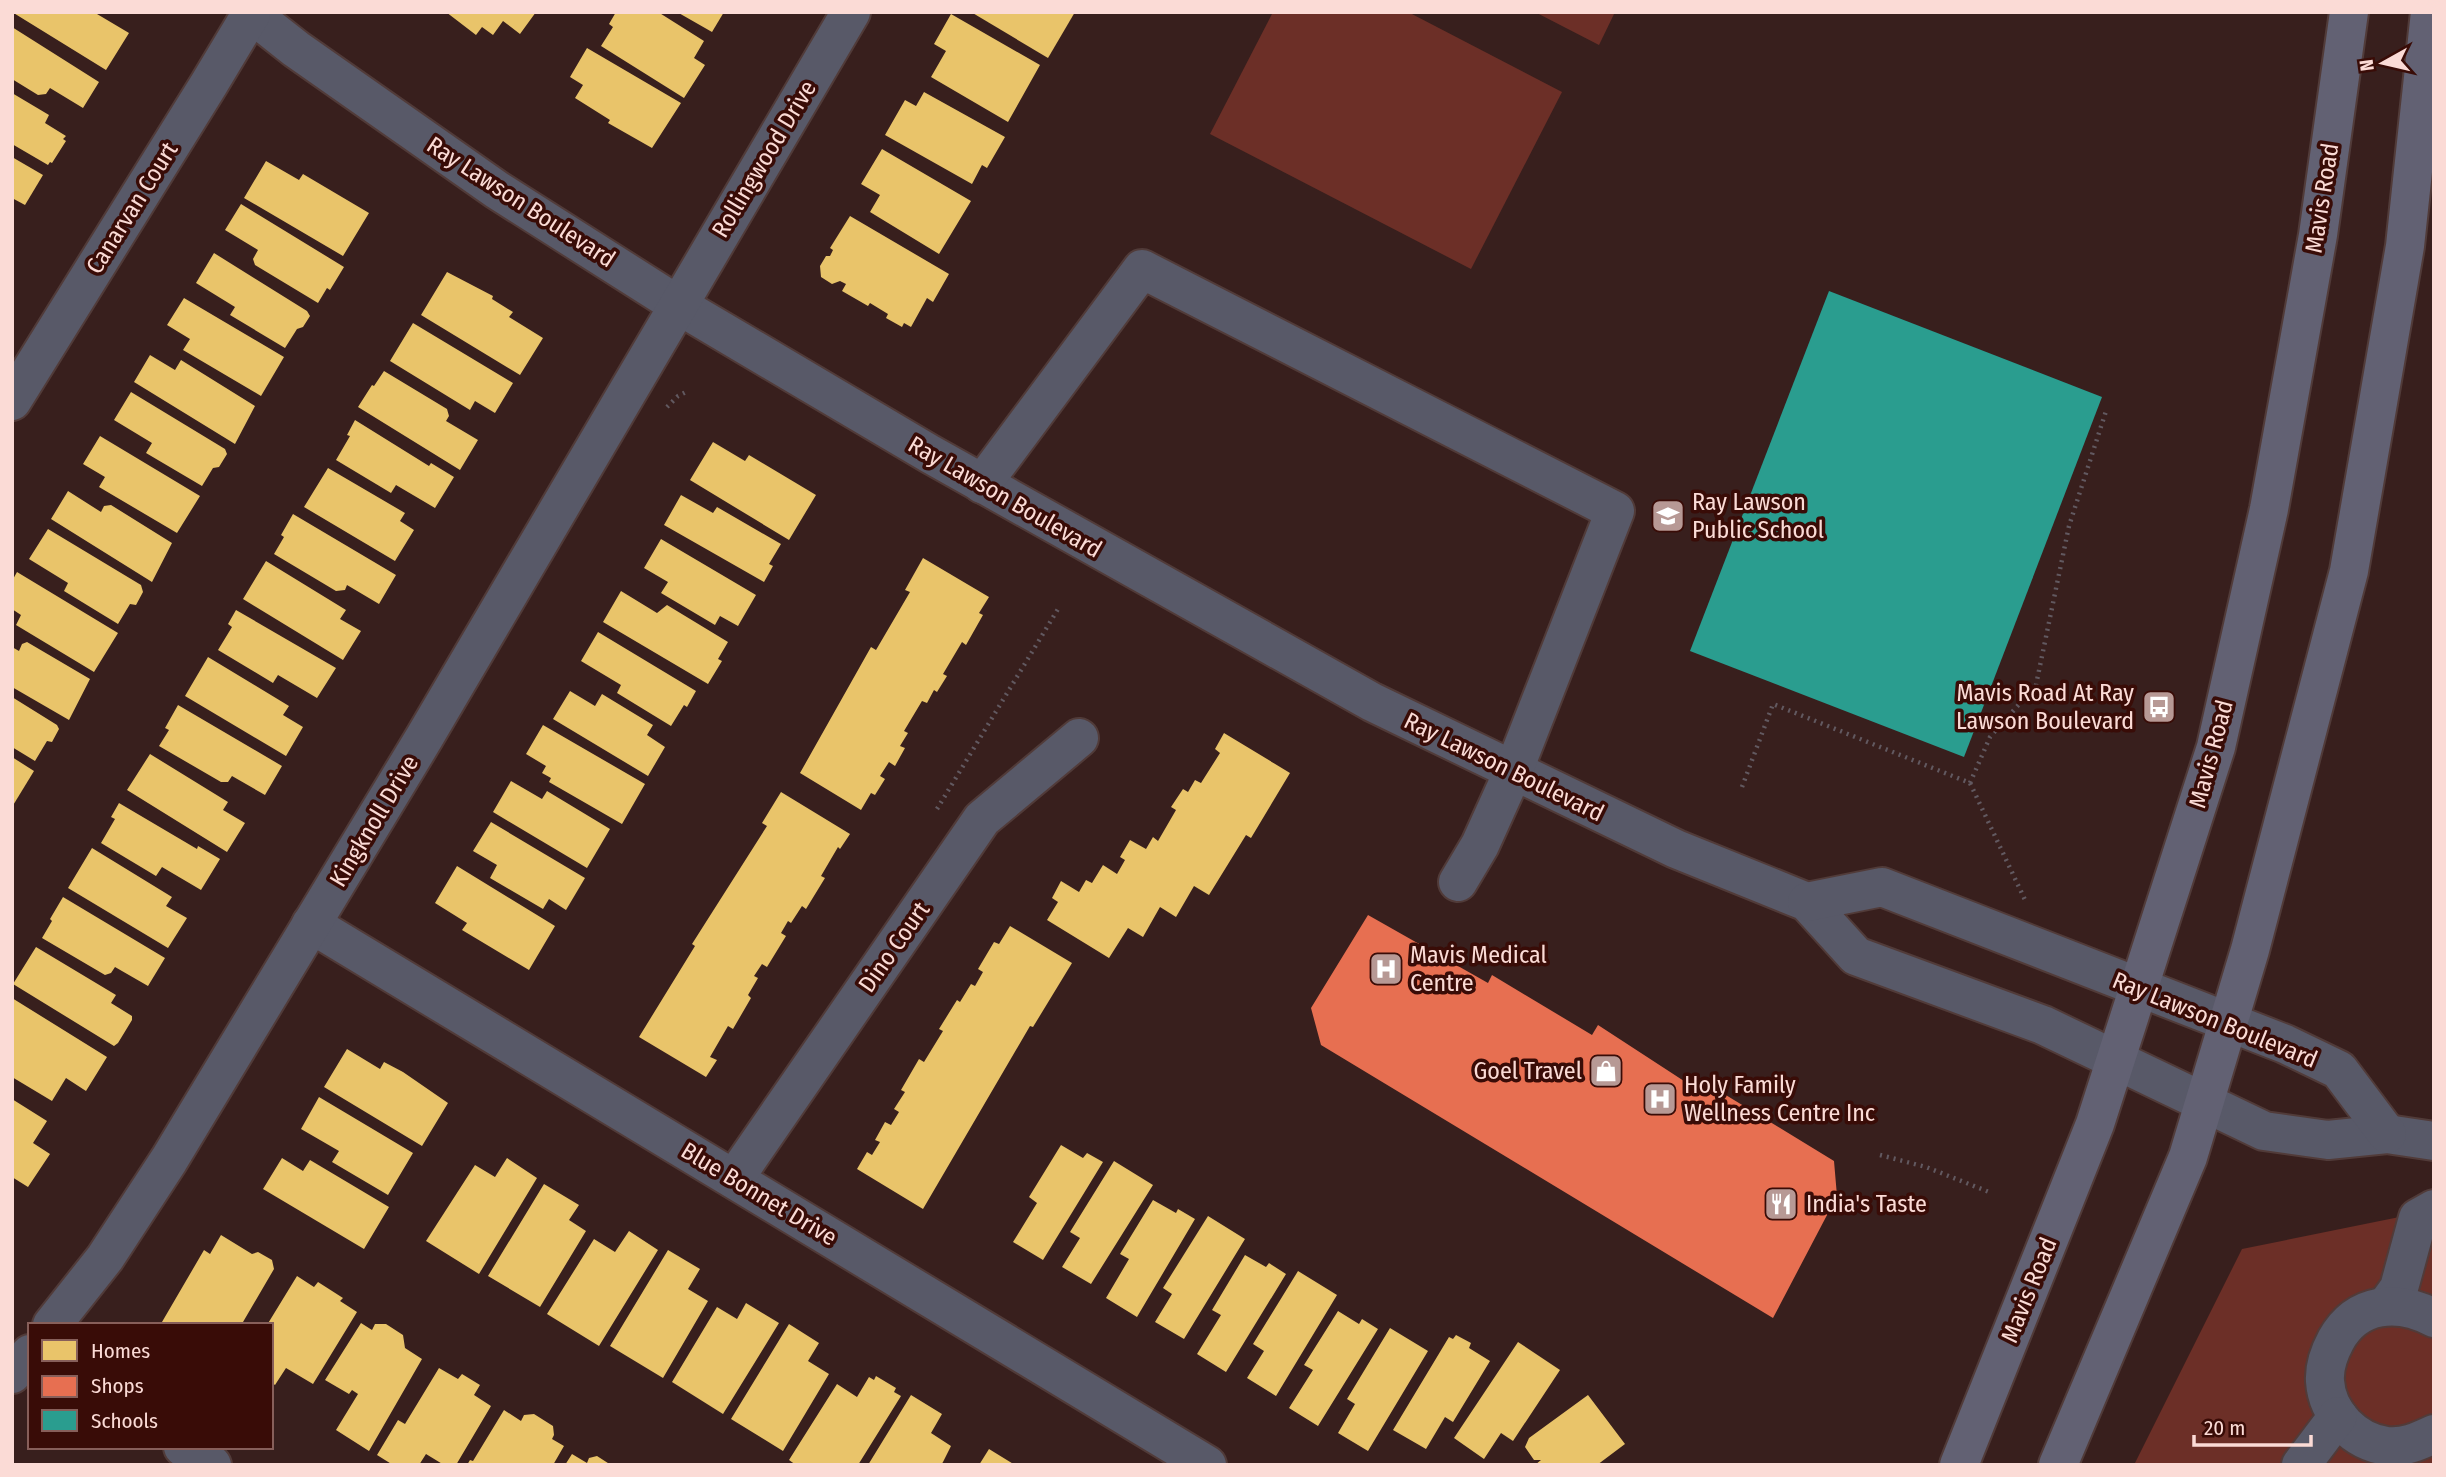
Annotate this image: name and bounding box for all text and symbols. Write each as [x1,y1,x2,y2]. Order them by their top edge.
north arrow [2348,28,2418,98]
text: N [2354,58,2379,73]
street label: Rollingwood Drive [706,75,822,243]
street label: Ray Lawson Boulevard [422,131,620,273]
street label: Canarvan Court [80,137,184,279]
street label: Mavis Road [2300,141,2344,255]
street label: Ray Lawson Boulevard [903,430,1107,564]
place label: Ray Lawson Public School [1692,488,1824,544]
school or university icon: Ray Lawson Public School [1649,497,1687,535]
place label: Mavis Road At Ray Lawson Boulevard [1956,679,2134,735]
bus stop icon: Mavis Road At Ray Lawson Boulevard [2140,688,2178,726]
street label: Mavis Road [2183,697,2239,811]
street label: Ray Lawson Boulevard [1400,707,1608,827]
street label: Kingknoll Drive [324,750,424,892]
street label: Dino Court [853,896,935,998]
place label: Mavis Medical Centre [1410,941,1547,997]
hospital icon: Mavis Medical Centre [1367,950,1405,988]
street label: Ray Lawson Boulevard [2108,966,2322,1074]
shop icon: Goel Travel [1587,1052,1625,1090]
place label: Goel Travel [1474,1057,1582,1085]
place label: Holy Family Wellness Centre Inc [1684,1071,1875,1127]
hospital icon: Holy Family Wellness Centre Inc [1641,1080,1679,1118]
street label: Blue Bonnet Drive [676,1136,842,1252]
restaurant icon: India's Taste [1762,1185,1800,1223]
place label: India's Taste [1806,1190,1927,1218]
street label: Mavis Road [1995,1233,2063,1347]
legend [28,1323,273,1449]
text: Homes [91,1338,150,1364]
text: Shops [91,1373,144,1399]
scale bar [2194,1404,2311,1448]
text: Schools [91,1408,158,1434]
text: 20 m [2204,1415,2245,1441]

